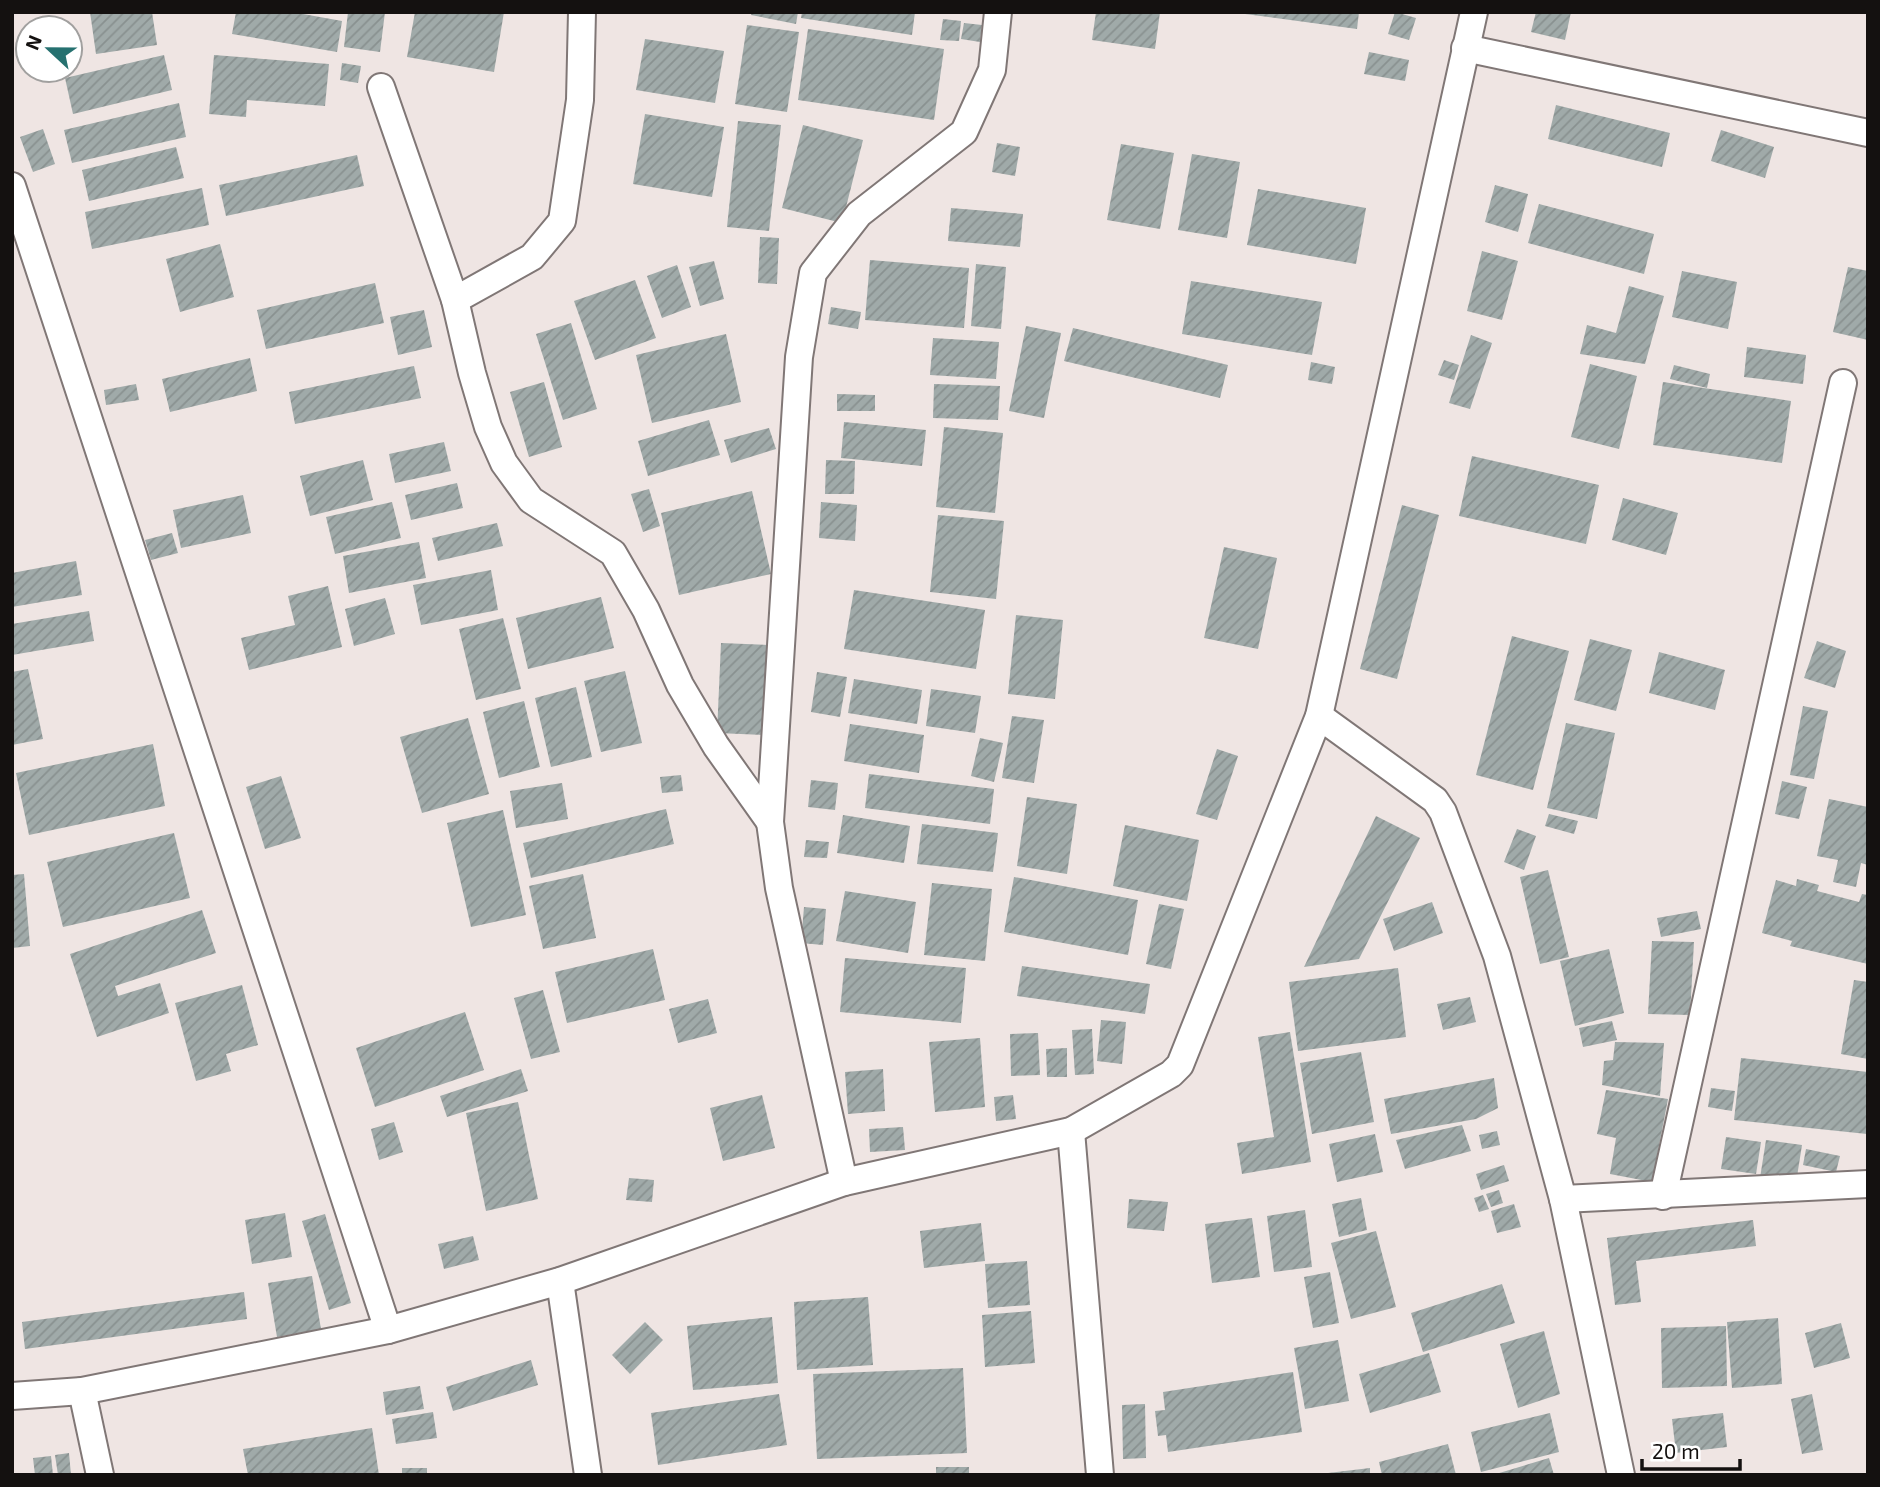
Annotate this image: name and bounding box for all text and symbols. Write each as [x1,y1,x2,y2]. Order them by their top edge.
north arrow [14,14,84,84]
text: N [20,32,46,53]
scale bar [1642,1428,1740,1472]
text: 20 m [1652,1438,1700,1463]

